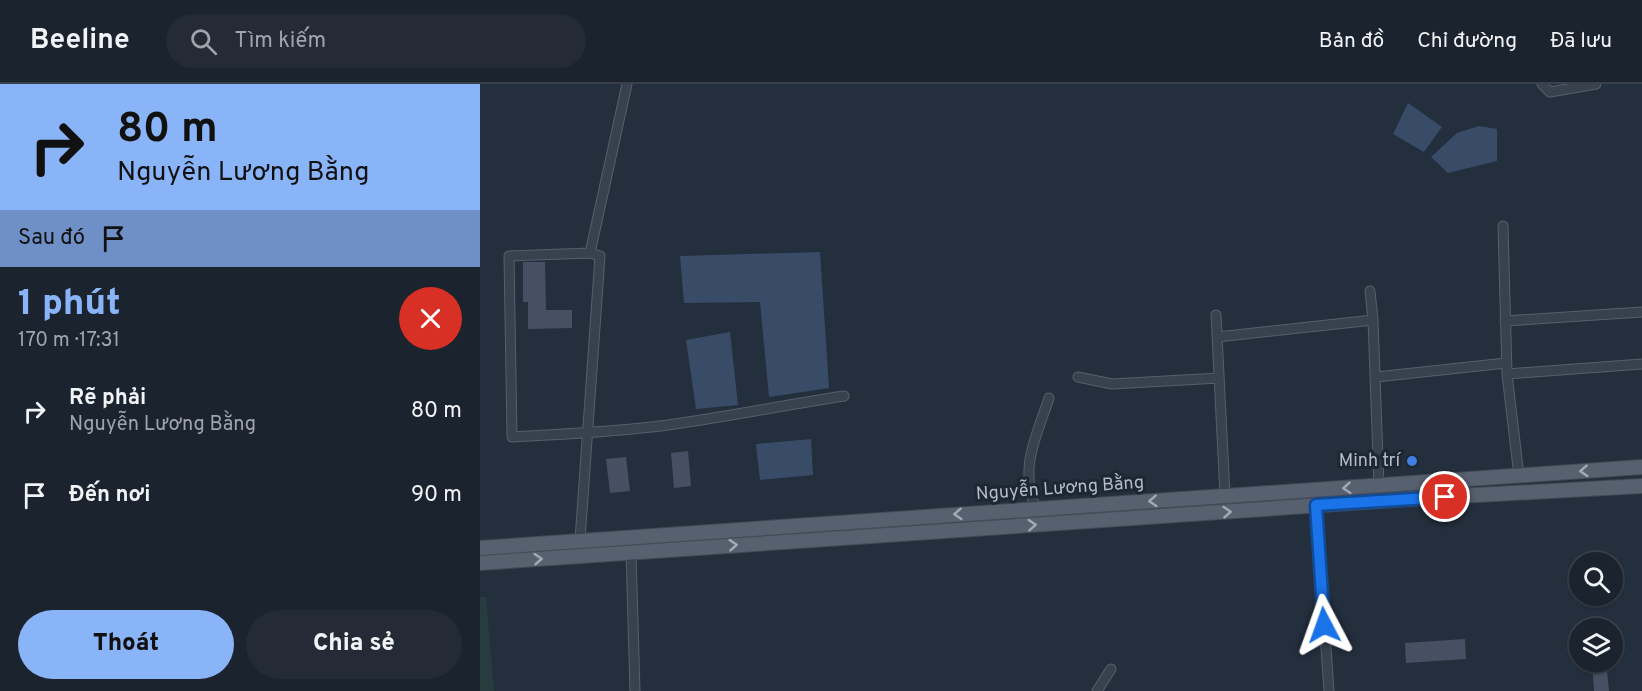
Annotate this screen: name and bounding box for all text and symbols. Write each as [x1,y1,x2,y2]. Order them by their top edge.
search box [166,14,586,68]
text: Beeline [30,23,130,59]
icon: search [187,25,220,58]
text: Tìm kiếm [235,28,326,55]
text: Bản đồ [1319,28,1384,55]
text: Chỉ đường [1417,28,1517,55]
text: Đã lưu [1550,28,1612,55]
text: 80 m [117,104,218,157]
icon: right [18,108,96,186]
text: Nguyễn Lương Bằng [117,156,370,190]
icon: arrive [97,222,130,255]
text: Sau đó [18,225,85,252]
text: 1 phút [18,282,120,328]
button: close [399,287,462,350]
text: 170 m · 17:31 [18,328,120,354]
text: Rẽ phải [69,385,146,412]
icon: right [18,395,51,428]
text: 80 m [411,398,462,425]
text: Nguyễn Lương Bằng [69,412,256,438]
place label: Minh trí [1339,450,1401,473]
marker: Minh trí [1405,454,1419,468]
one-way arrow [1579,465,1588,478]
street label: Nguyễn Lương Bằng [975,470,1145,506]
pin [1419,471,1470,522]
icon: arrive [18,479,51,512]
icon: arrive [1428,480,1461,513]
one-way arrow [1343,481,1352,494]
text: Đến nơi [69,482,150,509]
text: 90 m [411,482,462,509]
one-way arrow [1148,494,1157,507]
one-way arrow [1222,505,1231,518]
one-way arrow [954,507,963,520]
one-way arrow [1028,519,1037,532]
one-way arrow [728,539,737,552]
one-way arrow [534,552,543,565]
map controls [1569,552,1623,672]
button: search [1569,552,1623,606]
position arrow [1292,593,1356,657]
button: Thoát [18,610,234,679]
button: Chia sẻ [246,610,462,679]
button: layers [1569,618,1623,672]

